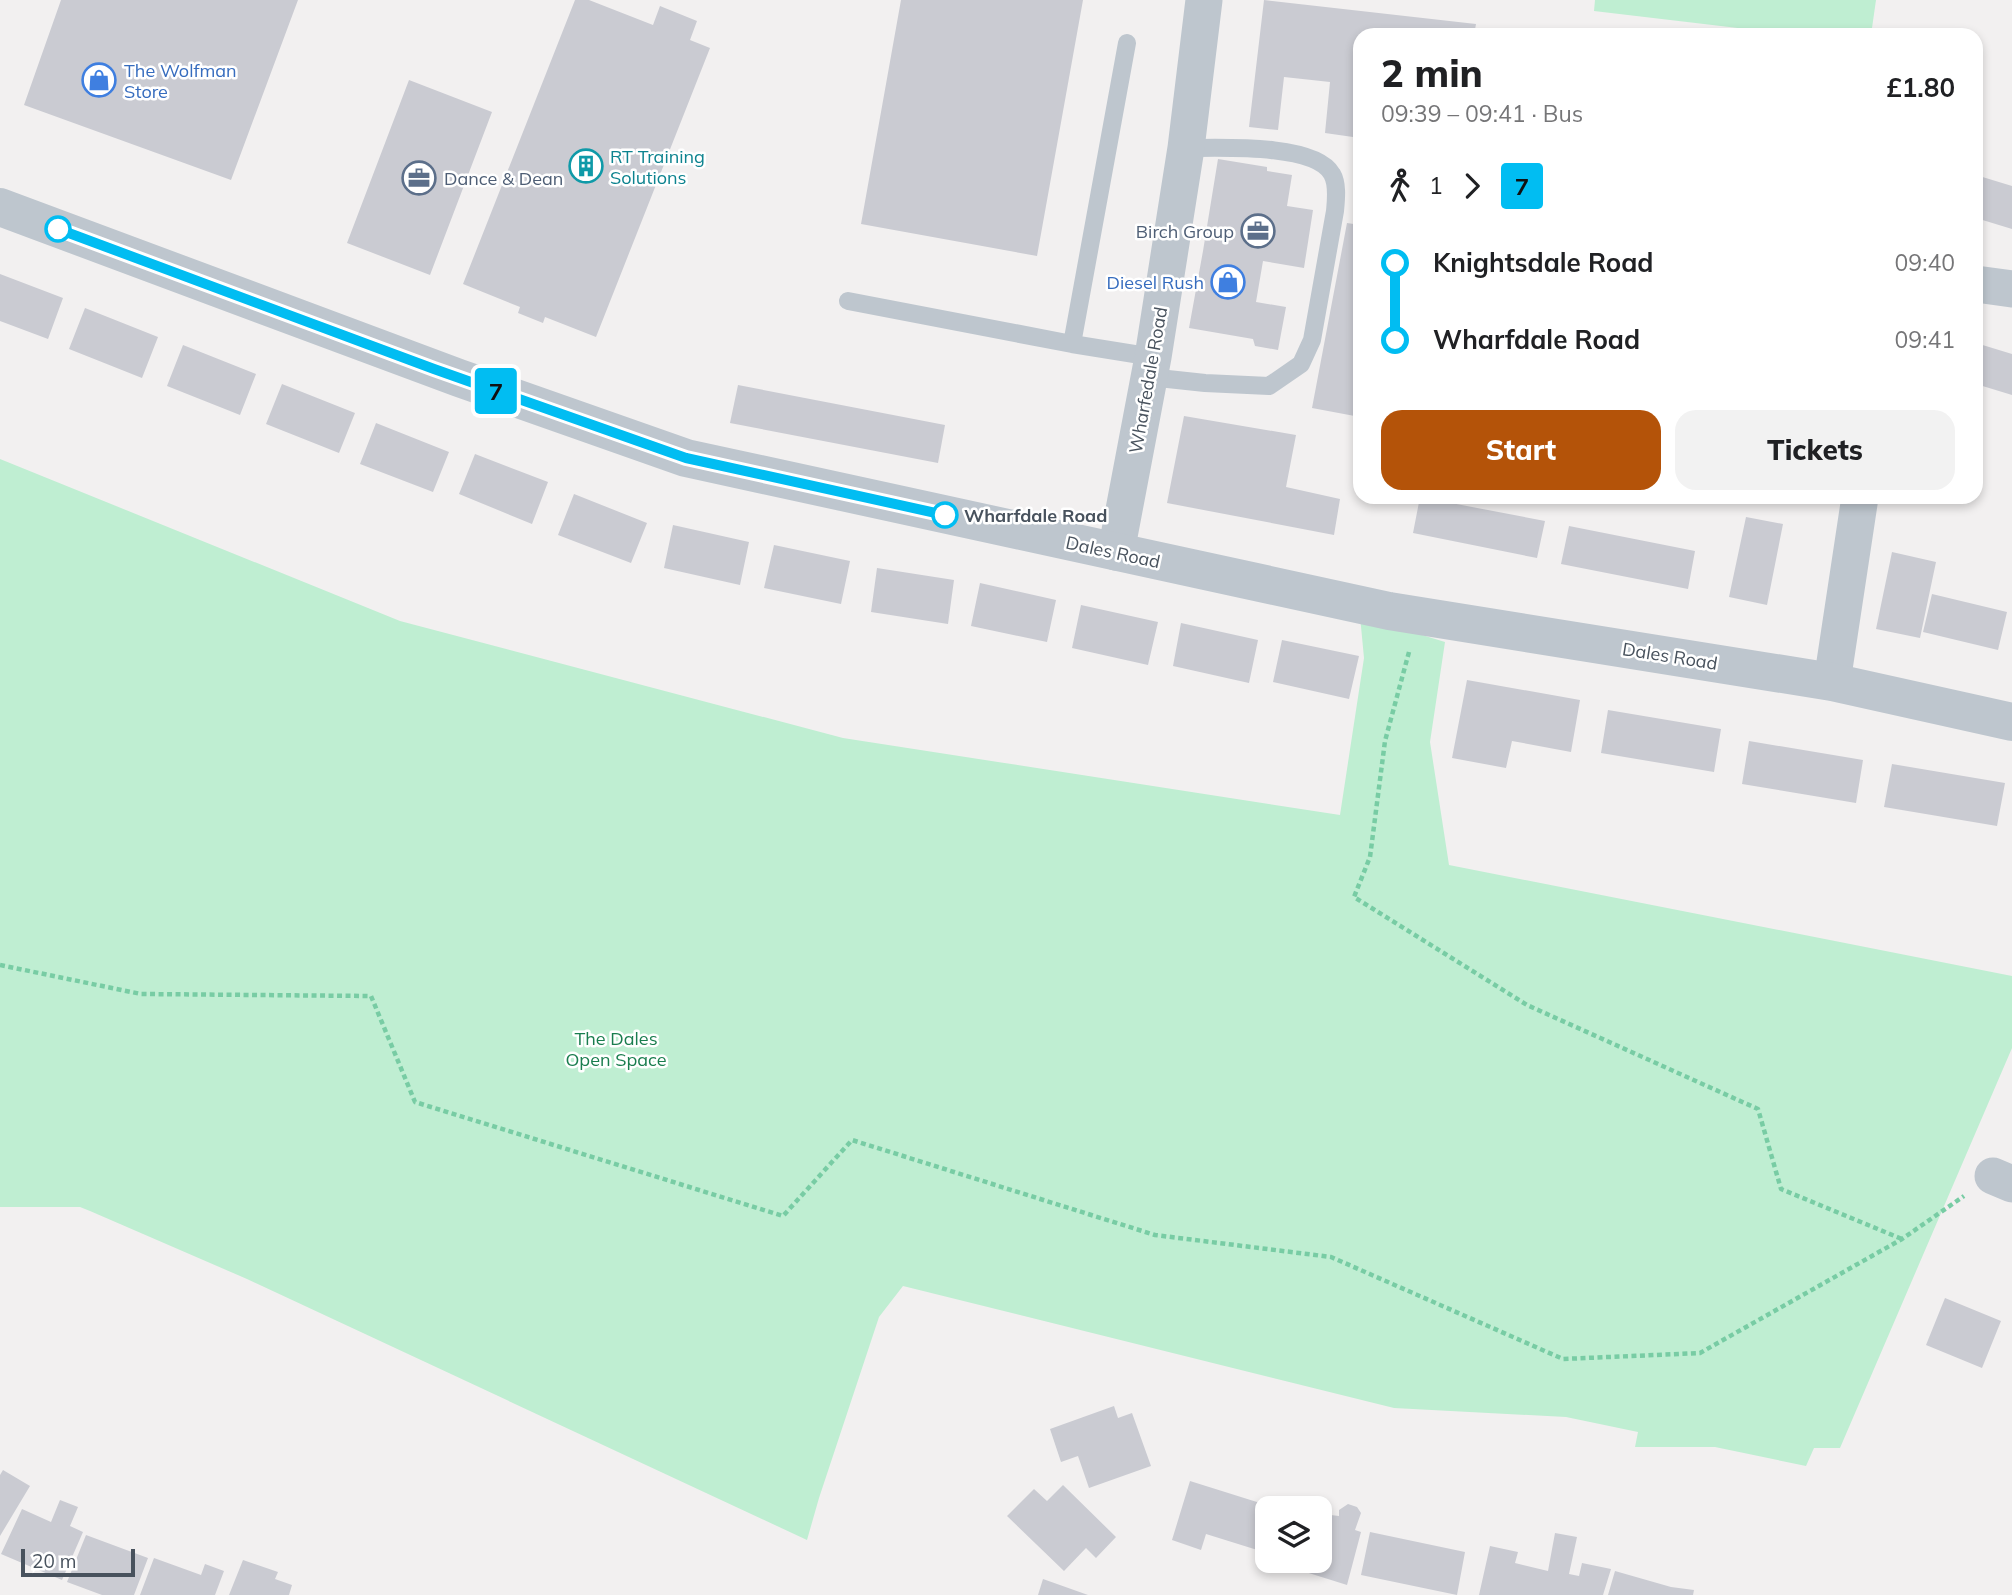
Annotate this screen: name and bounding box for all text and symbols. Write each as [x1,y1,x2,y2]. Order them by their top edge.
text: 2 min [1381,49,1483,97]
place label: The Wolfman Store [124,59,237,103]
shop icon: The Wolfman Store [80,61,118,99]
text: £1.80 [1886,71,1955,104]
text: 09:39 – 09:41 · Bus [1381,99,1583,128]
place label: RT Training Solutions [610,145,705,189]
building icon: RT Training Solutions [567,147,605,185]
office icon: Dance & Dean [400,159,438,197]
place label: Dance & Dean [444,167,563,190]
icon: walk [1381,167,1419,205]
icon: forward [1453,167,1491,205]
text: 1 [1429,171,1443,200]
text: 7 [1515,171,1529,201]
office icon: Birch Group [1239,212,1277,250]
unlabelled marker [45,216,71,242]
place label: Birch Group [1136,220,1234,243]
text: Knightsdale Road [1433,246,1653,279]
text: 09:40 [1895,248,1955,277]
shop icon: Diesel Rush [1209,263,1247,301]
place label: Diesel Rush [1106,271,1204,294]
street label: Wharfedale Road [1124,305,1172,455]
text: Wharfdale Road [1433,323,1640,356]
text: 09:41 [1895,325,1955,354]
line badge: 7 [473,368,519,414]
text: 7 [489,376,503,406]
button: Start [1381,410,1661,490]
button: Tickets [1675,410,1955,490]
marker: Wharfdale Road [932,502,958,528]
place label: Wharfdale Road [964,504,1107,527]
street label: Dales Road [1064,531,1162,573]
street label: Dales Road [1621,637,1719,675]
park label: The Dales Open Space [565,1027,667,1071]
map controls [1255,1496,1332,1573]
button: layers [1255,1496,1332,1573]
scale bar [21,1546,135,1578]
text: 20 m [32,1549,76,1573]

